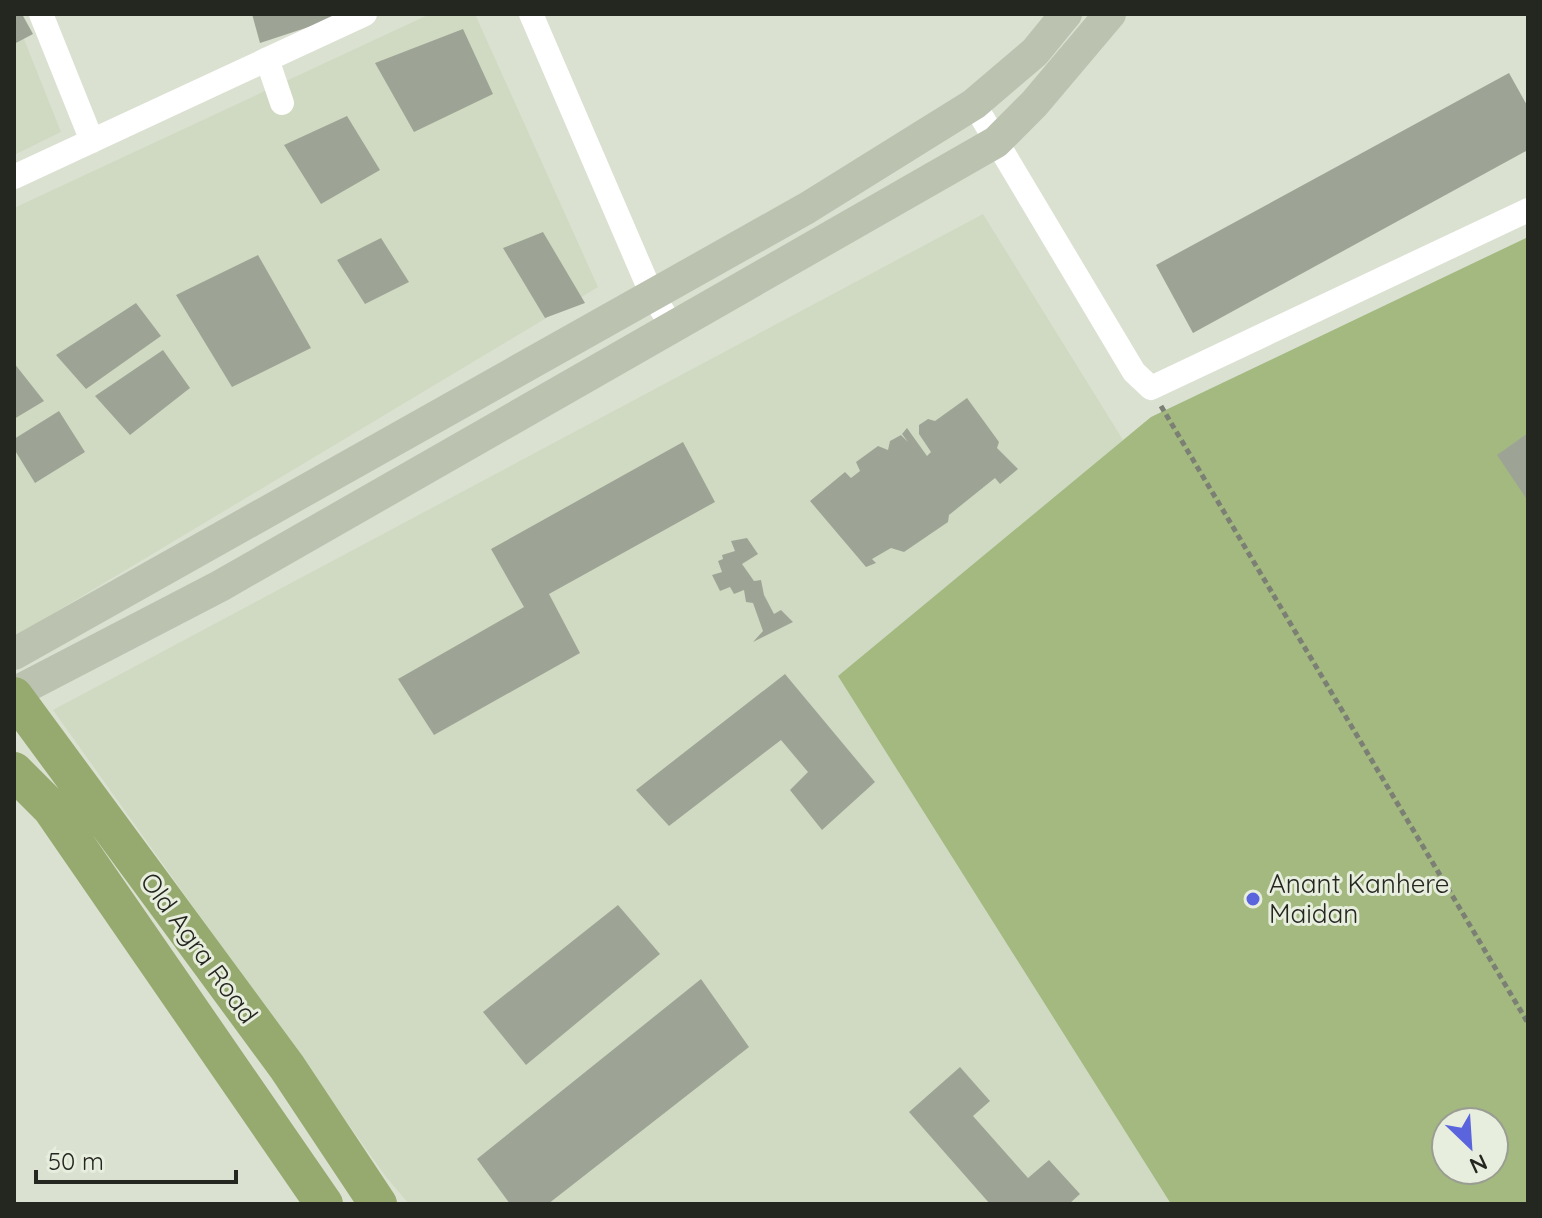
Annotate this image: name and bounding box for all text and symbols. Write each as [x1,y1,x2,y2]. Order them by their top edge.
street label: Old Agra Road [134,866,265,1030]
place label: Anant Kanhere Maidan [1269,867,1449,930]
marker: Anant Kanhere Maidan [1244,890,1262,908]
north arrow [1430,1106,1510,1186]
scale bar [36,1134,236,1184]
text: 50 m [48,1146,104,1176]
text: N [1465,1148,1492,1180]

